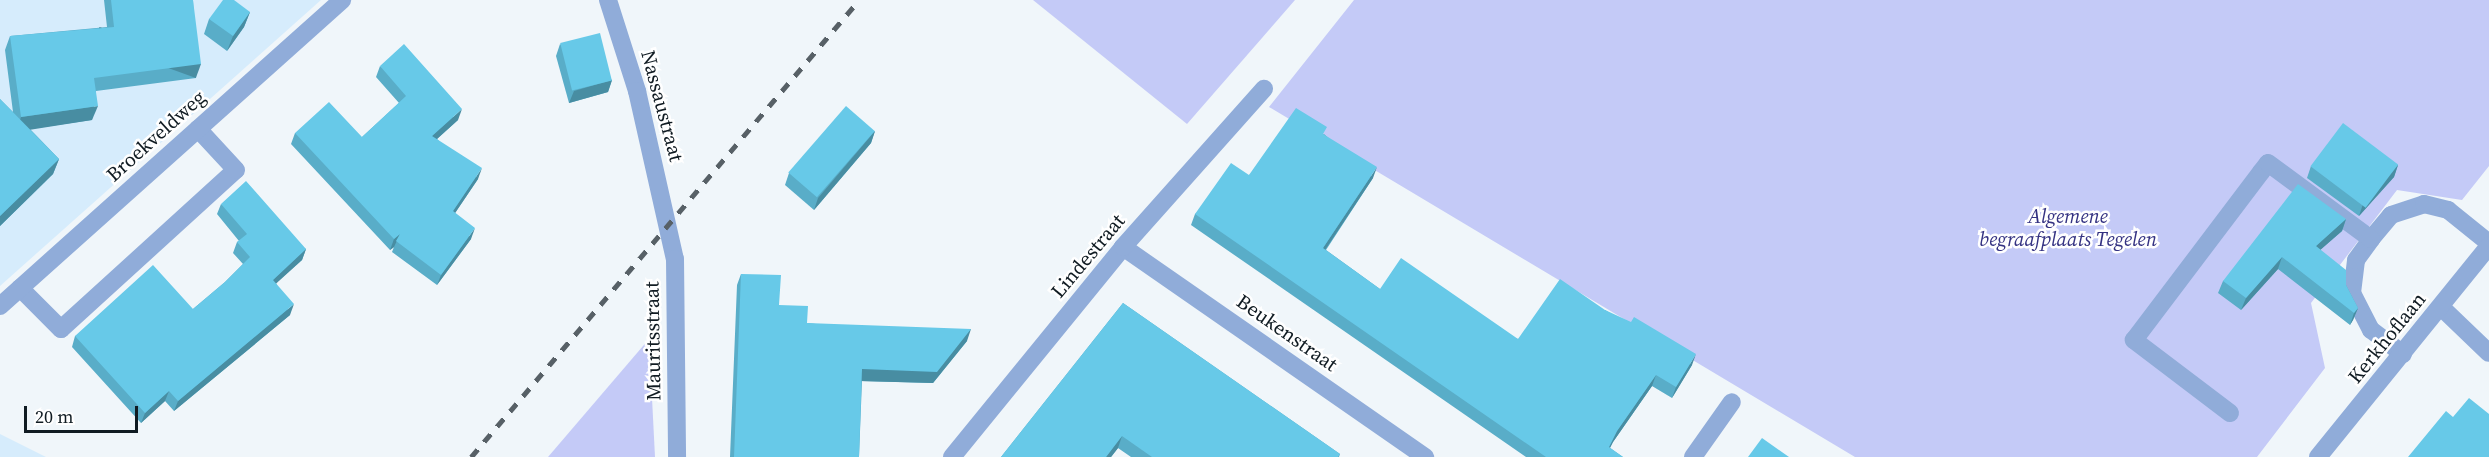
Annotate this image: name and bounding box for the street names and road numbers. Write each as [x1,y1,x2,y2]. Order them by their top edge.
street label: Nassaustraat [636,48,688,164]
street label: Broekveldweg [102,85,210,187]
street label: Lindestraat [1046,209,1130,303]
street label: Mauritsstraat [640,281,666,401]
street label: Kerkhoflaan [2343,288,2431,388]
street label: Beukenstraat [1232,289,1342,377]

